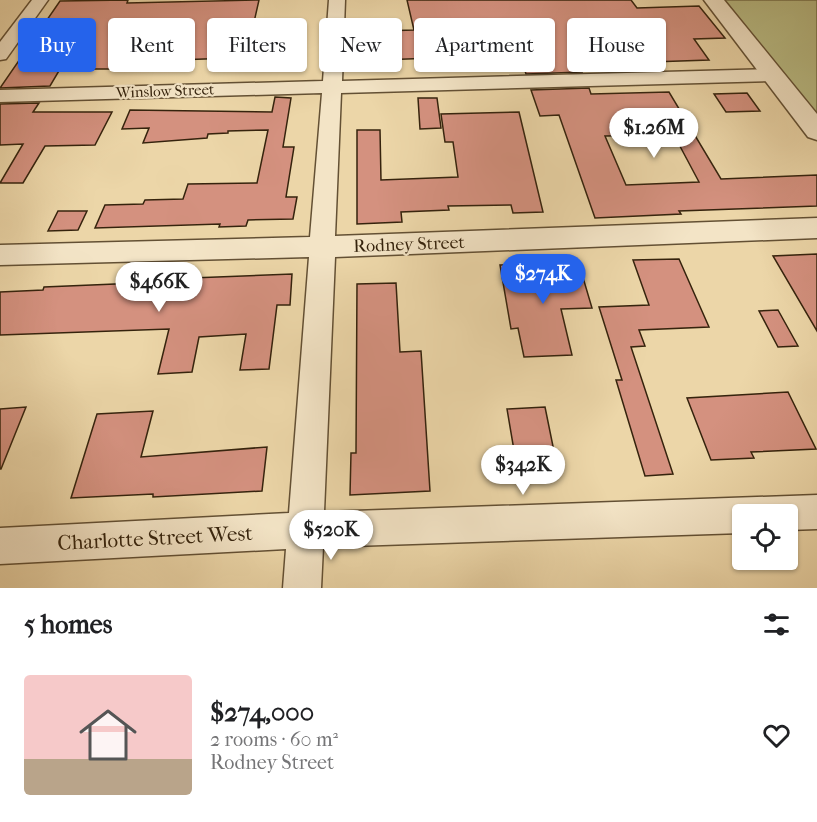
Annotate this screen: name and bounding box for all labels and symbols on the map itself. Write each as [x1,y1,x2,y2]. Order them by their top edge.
street label: Winslow Street [114,80,215,102]
pin: $1.26M [605,108,703,159]
street label: Rodney Street [353,232,466,257]
pin: $274K [501,254,585,305]
pin: $466K [117,262,201,313]
pin: $342K [481,445,565,496]
pin: $520K [289,510,373,561]
street label: Charlotte Street West [57,521,254,555]

